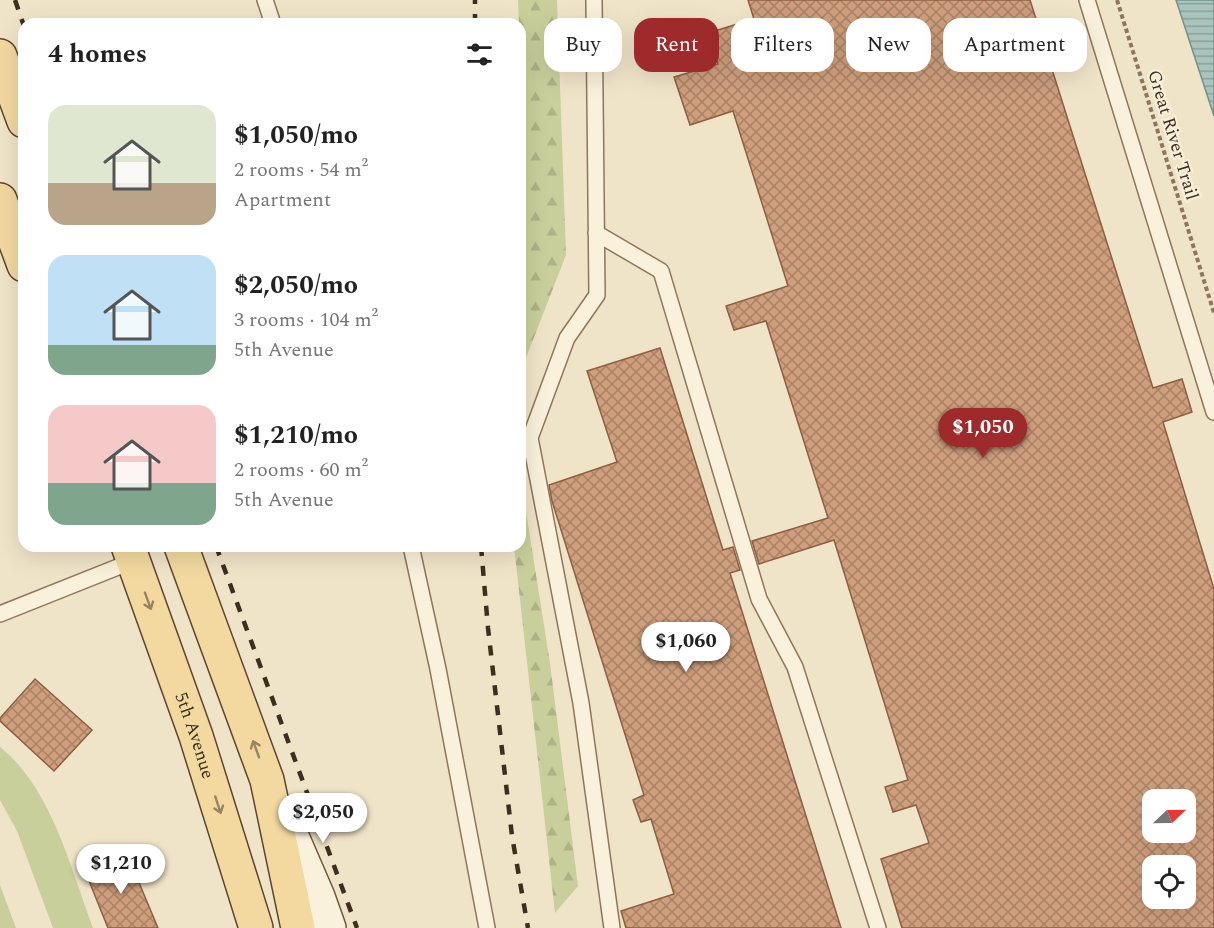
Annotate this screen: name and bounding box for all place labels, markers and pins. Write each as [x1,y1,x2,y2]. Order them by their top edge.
pin: $1,050 [934,408,1032,459]
pin: $1,060 [637,622,735,673]
pin: $2,050 [274,793,372,844]
pin: $1,210 [72,844,170,895]

